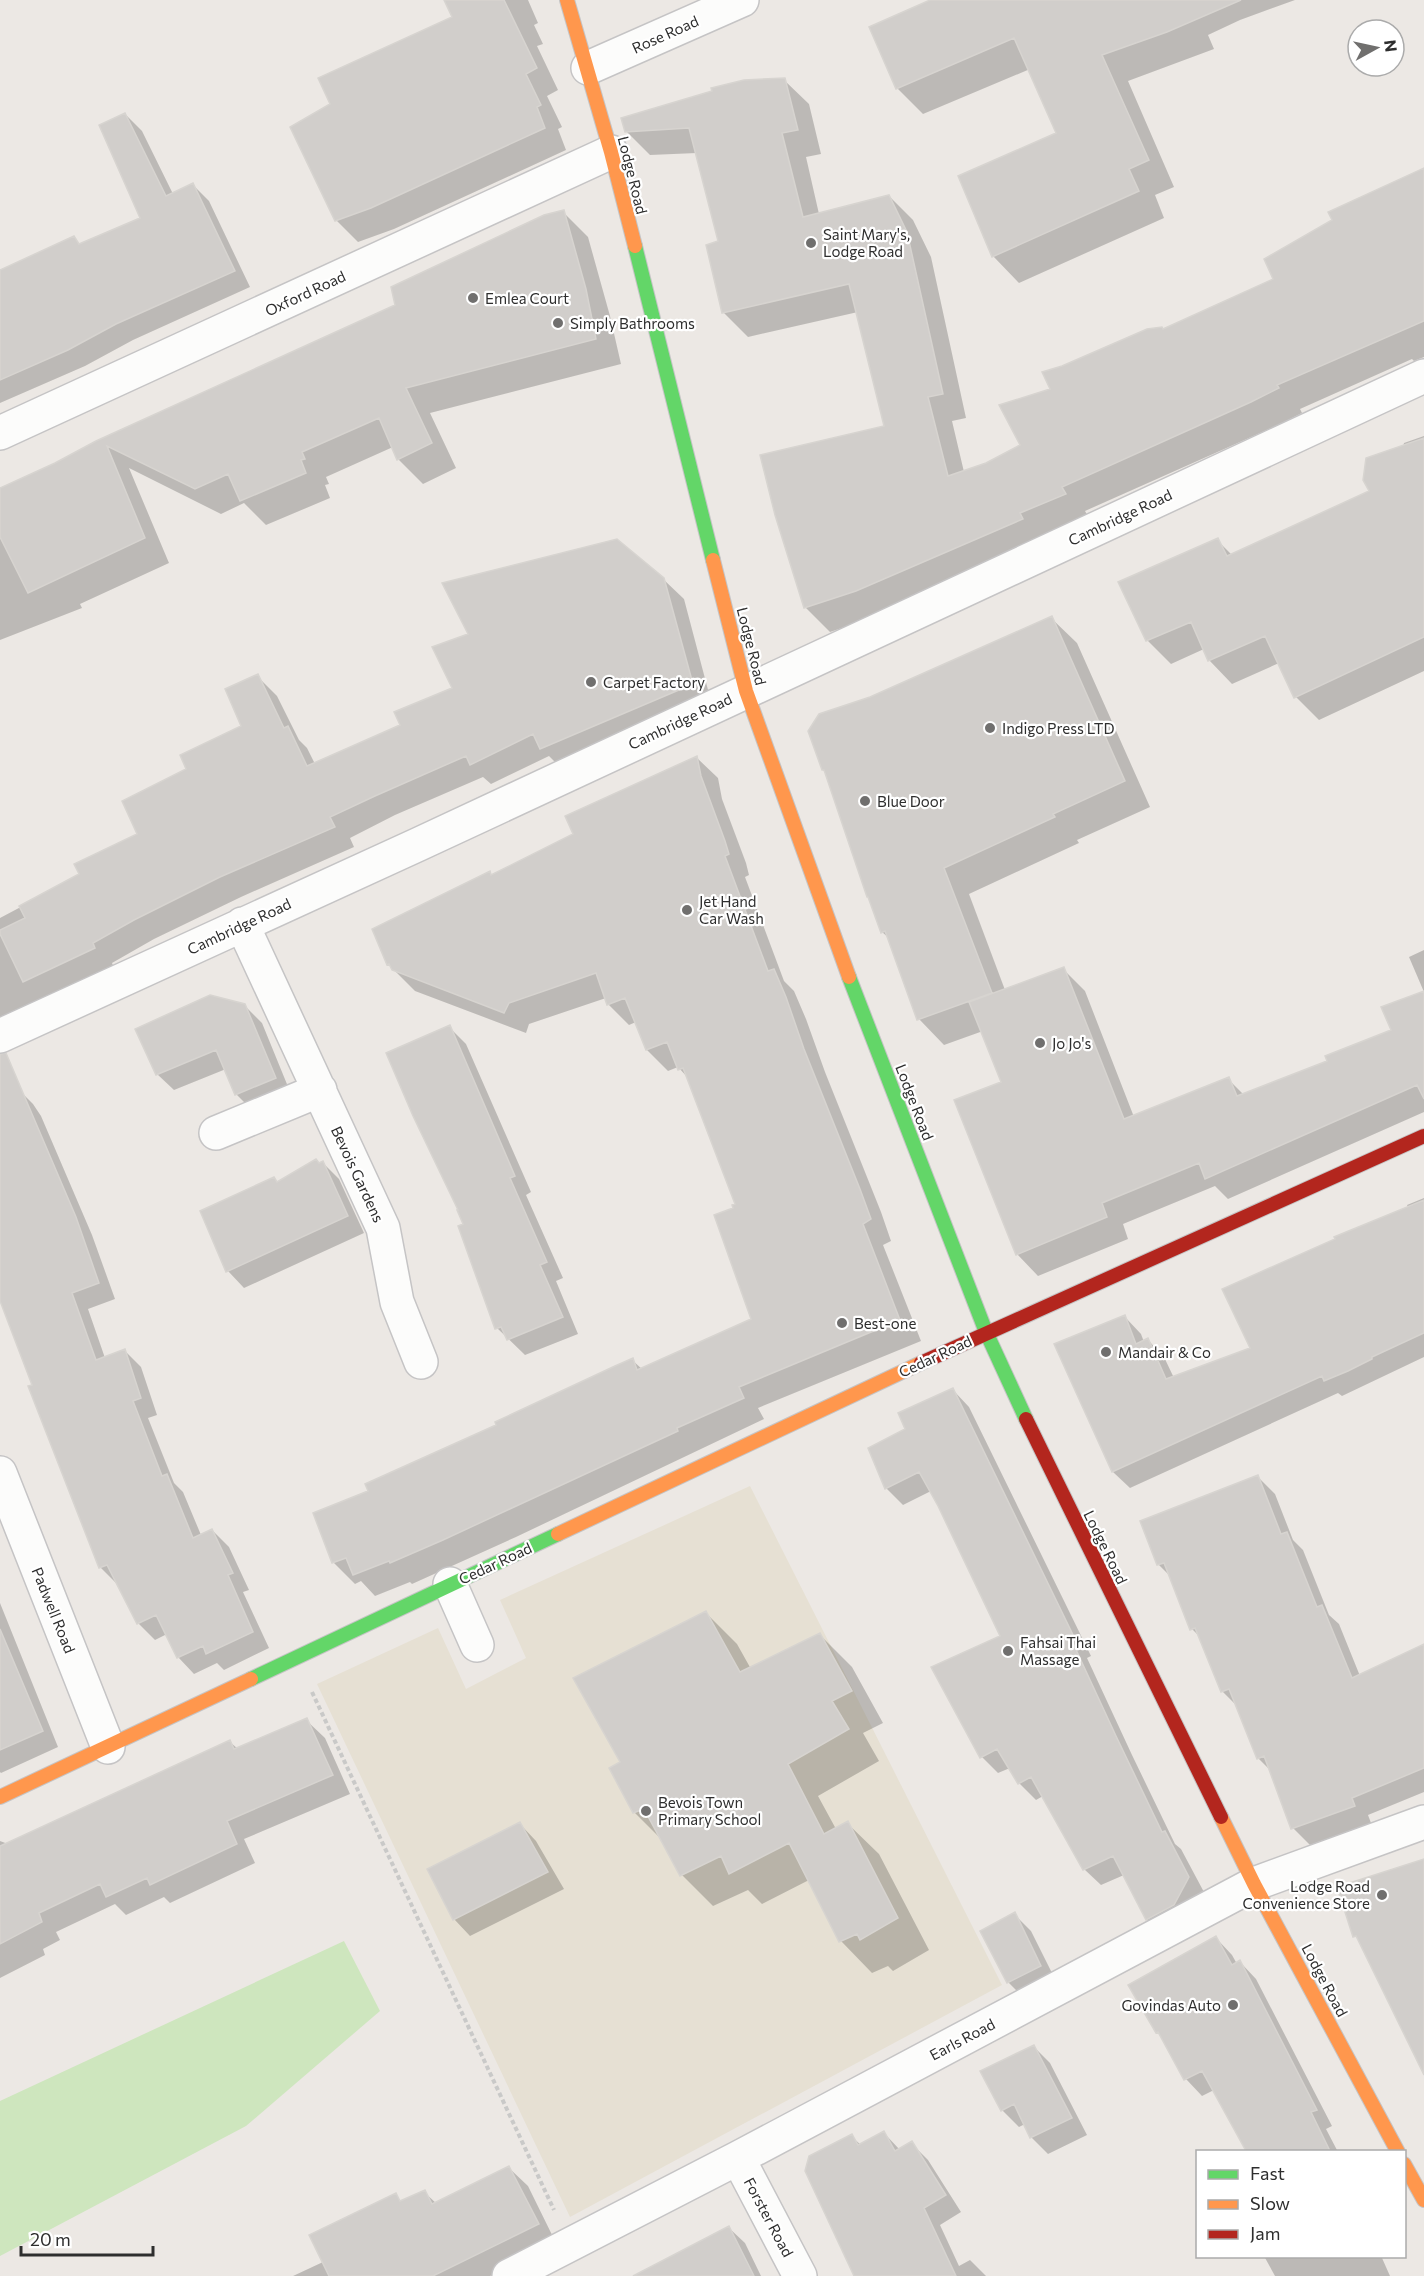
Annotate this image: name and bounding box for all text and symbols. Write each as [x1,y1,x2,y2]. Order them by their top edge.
street label: Rose Road [629,11,701,57]
north arrow [1346,18,1406,78]
text: N [1381,39,1402,53]
street label: Lodge Road [615,134,651,216]
place label: Saint Mary's, Lodge Road [823,225,910,260]
marker: Saint Mary's, Lodge Road [804,236,818,250]
street label: Oxford Road [262,266,348,320]
place label: Emlea Court [485,289,569,307]
marker: Emlea Court [466,291,480,305]
place label: Simply Bathrooms [570,314,695,332]
marker: Simply Bathrooms [551,316,565,330]
street label: Cambridge Road [1065,485,1175,549]
street label: Lodge Road [734,605,770,687]
place label: Carpet Factory [603,673,705,691]
marker: Carpet Factory [584,675,598,689]
street label: Cambridge Road [625,689,735,753]
place label: Indigo Press LTD [1002,719,1114,737]
marker: Indigo Press LTD [983,721,997,735]
place label: Blue Door [877,792,945,810]
marker: Blue Door [858,794,872,808]
place label: Jet Hand Car Wash [699,892,764,927]
street label: Cambridge Road [184,894,294,958]
marker: Jet Hand Car Wash [680,903,694,917]
place label: Jo Jo's [1052,1034,1092,1052]
marker: Jo Jo's [1033,1036,1047,1050]
street label: Lodge Road [892,1061,938,1143]
street label: Bevois Gardens [328,1123,388,1225]
place label: Best-one [854,1314,916,1332]
marker: Best-one [835,1316,849,1330]
street label: Cedar Road [896,1331,974,1381]
place label: Mandair & Co [1118,1343,1211,1361]
marker: Mandair & Co [1099,1345,1113,1359]
street label: Lodge Road [1080,1507,1132,1587]
street label: Cedar Road [456,1538,534,1588]
street label: Padwell Road [29,1564,79,1656]
place label: Fahsai Thai Massage [1020,1633,1096,1668]
marker: Fahsai Thai Massage [1001,1644,1015,1658]
place label: Bevois Town Primary School [658,1793,761,1828]
marker: Bevois Town Primary School [639,1804,653,1818]
place label: Lodge Road Convenience Store [1243,1877,1370,1912]
marker: Lodge Road Convenience Store [1375,1888,1389,1902]
street label: Lodge Road [1298,1940,1352,2020]
place label: Govindas Auto [1121,1996,1221,2014]
marker: Govindas Auto [1226,1998,1240,2012]
street label: Earls Road [926,2014,998,2064]
legend [1196,2150,1406,2258]
text: Fast [1250,2162,1285,2184]
street label: Forster Road [740,2174,798,2260]
text: Slow [1250,2192,1290,2214]
scale bar [21,2219,153,2257]
text: Jam [1250,2222,1280,2244]
text: 20 m [30,2228,71,2250]

